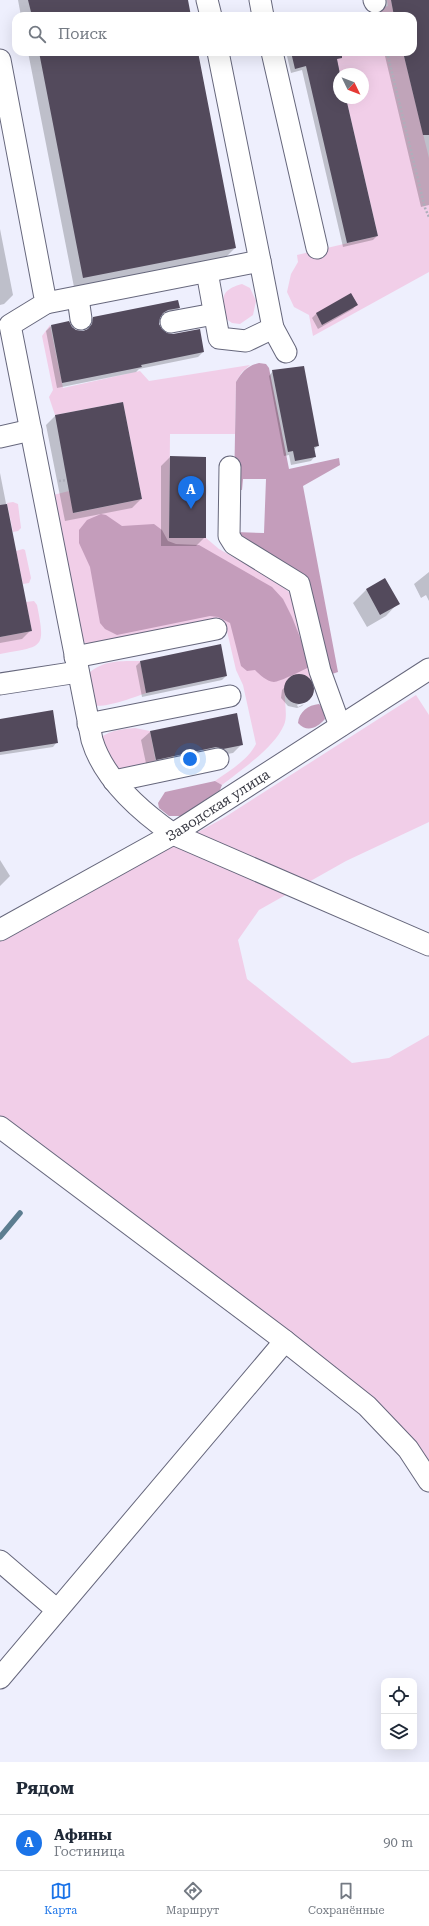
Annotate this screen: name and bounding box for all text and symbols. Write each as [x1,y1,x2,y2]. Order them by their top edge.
search box [12,12,417,56]
icon: search [26,23,48,45]
text: Поиск [58,25,107,43]
north arrow [333,68,369,104]
pin: A [178,476,204,509]
your location [180,749,200,769]
street label: Заводская улица [163,766,273,844]
map controls [381,1678,417,1750]
button: locate [381,1678,417,1714]
button: layers [381,1714,417,1750]
text: Рядом [16,1778,74,1798]
text: Афины [54,1826,112,1844]
text: A [24,1835,34,1850]
text: 90 m [383,1835,413,1850]
text: Гостиница [54,1844,125,1859]
tab: Карта [44,1880,77,1917]
tab: Маршрут [166,1880,219,1917]
tab: Сохранённые [308,1880,385,1917]

